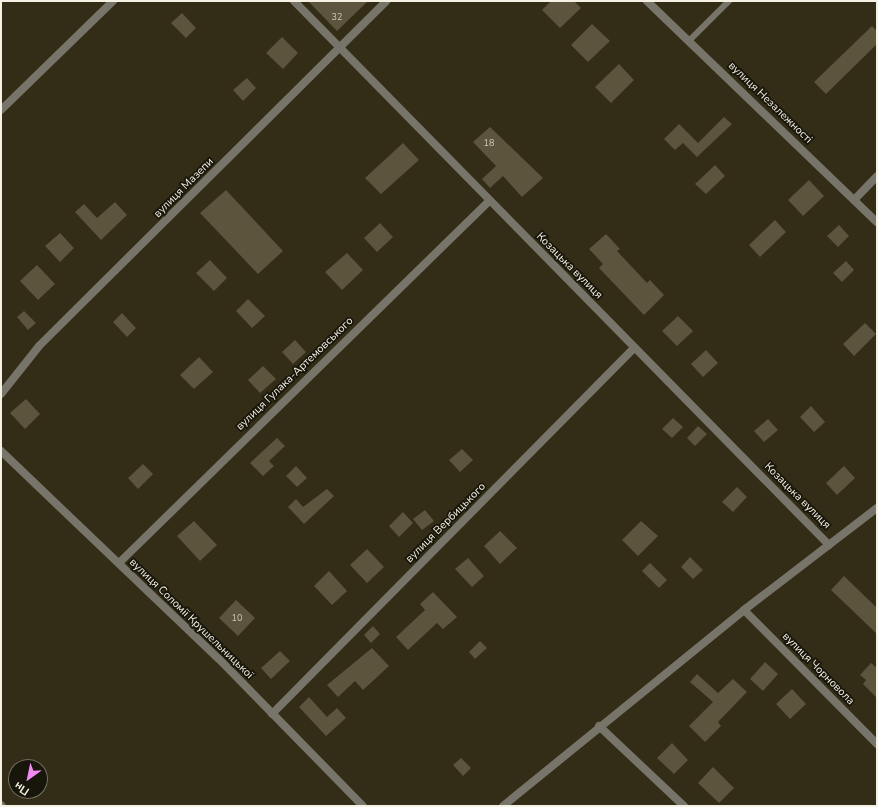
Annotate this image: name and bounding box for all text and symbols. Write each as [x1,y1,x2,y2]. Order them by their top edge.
house number: 32 [332,12,342,22]
street label: вулиця Незалежності [725,59,815,147]
house number: 18 [484,138,494,148]
street label: вулиця Мазепи [151,155,217,221]
street label: Козацька вулиця [533,230,605,302]
street label: вулиця Гулака-Артемовського [234,315,356,433]
street label: Козацька вулиця [761,460,833,532]
street label: вулиця Вербицького [403,480,489,566]
street label: вулиця Соломії Крушельницької [126,556,256,682]
house number: 10 [232,613,242,623]
street label: вулиця Чорновола [779,630,857,708]
north arrow [8,759,48,799]
text: Пн [11,778,32,799]

